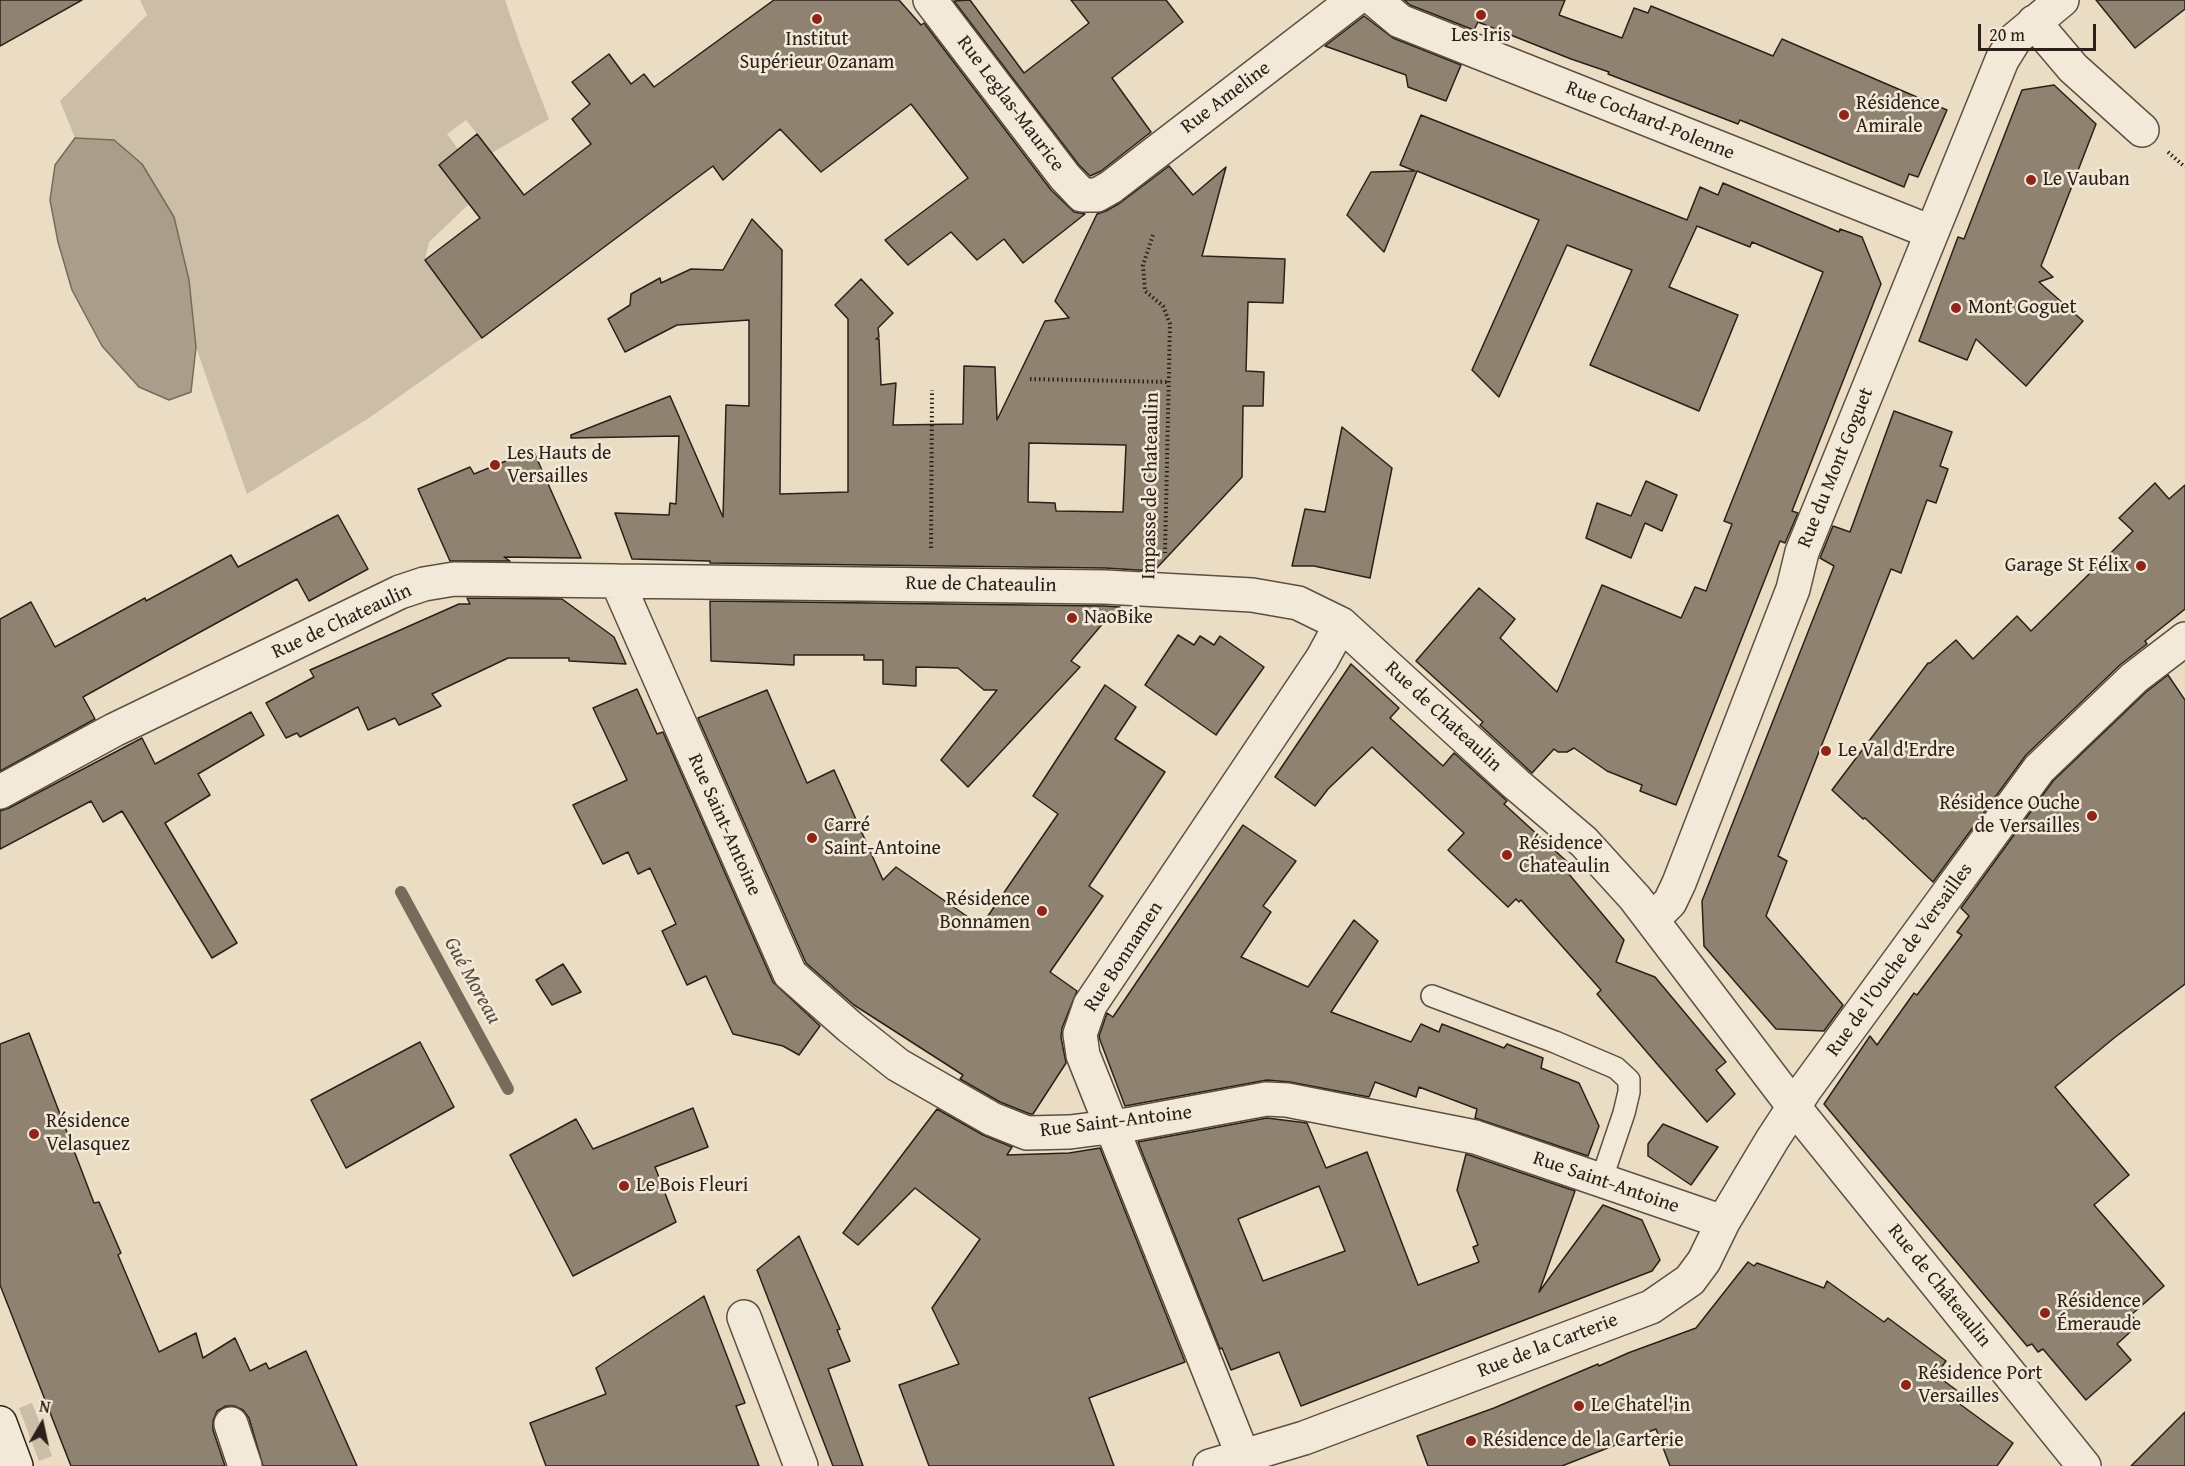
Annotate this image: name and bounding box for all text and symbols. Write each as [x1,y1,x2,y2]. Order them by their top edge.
marker: Les Iris [1474,8,1488,22]
marker: Institut Supérieur Ozanam [810,12,824,26]
scale bar [1981,12,2100,50]
text: 20 m [1989,21,2025,48]
place label: Les Iris [1451,24,1511,48]
place label: Institut Supérieur Ozanam [740,28,894,75]
street label: Rue Leglas-Maurice [951,31,1069,177]
street label: Rue Ameline [1177,57,1275,139]
street label: Rue Cochard-Polenne [1562,76,1738,166]
place label: Résidence Amirale [1856,92,1940,139]
marker: Résidence Amirale [1837,108,1851,122]
place label: Le Vauban [2043,168,2130,192]
marker: Le Vauban [2024,173,2038,187]
place label: Mont Goguet [1968,296,2077,320]
marker: Mont Goguet [1949,301,1963,315]
street label: Rue du Mont Goguet [1793,384,1879,552]
street label: Impasse de Chateaulin [1137,392,1165,580]
place label: Les Hauts de Versailles [507,442,611,489]
marker: Les Hauts de Versailles [488,458,502,472]
place label: Garage St Félix [2005,554,2129,578]
marker: Garage St Félix [2134,559,2148,573]
street label: Rue de Chateaulin [905,572,1057,598]
street label: Rue de Chateaulin [268,579,416,665]
place label: NaoBike [1084,606,1153,630]
marker: NaoBike [1065,611,1079,625]
street label: Rue de Chateaulin [1379,657,1507,777]
place label: Le Val d'Erdre [1838,739,1955,763]
marker: Le Val d'Erdre [1819,744,1833,758]
street label: Rue Saint-Antoine [682,750,766,900]
place label: Résidence Ouche de Versailles [1939,792,2080,839]
marker: Résidence Ouche de Versailles [2085,809,2099,823]
place label: Carré Saint-Antoine [824,814,941,861]
marker: Carré Saint-Antoine [805,831,819,845]
place label: Résidence Chateaulin [1519,832,1610,879]
marker: Résidence Chateaulin [1500,848,1514,862]
street label: Rue de l'Ouche de Versailles [1822,859,1978,1061]
place label: Résidence Bonnamen [940,888,1030,935]
street label: Rue Bonnamen [1079,897,1169,1017]
marker: Résidence Bonnamen [1035,904,1049,918]
water label: Gué Moreau [438,933,506,1029]
street label: Rue Saint-Antoine [1039,1101,1193,1143]
place label: Résidence Velasquez [46,1110,130,1157]
marker: Résidence Velasquez [27,1127,41,1141]
street label: Rue Saint-Antoine [1530,1147,1682,1219]
place label: Le Bois Fleuri [636,1174,748,1198]
marker: Le Bois Fleuri [617,1179,631,1193]
street label: Rue de Châteaulin [1882,1220,1996,1352]
place label: Résidence Émeraude [2057,1290,2141,1337]
marker: Résidence Émeraude [2038,1306,2052,1320]
street label: Rue de la Carterie [1474,1308,1622,1384]
place label: Résidence Port Versailles [1918,1362,2043,1409]
marker: Résidence Port Versailles [1899,1378,1913,1392]
north arrow [12,1394,72,1454]
text: N [38,1394,52,1419]
place label: Le Chatel'in [1591,1394,1690,1418]
marker: Le Chatel'in [1572,1399,1586,1413]
place label: Résidence de la Carterie [1483,1429,1684,1453]
marker: Résidence de la Carterie [1464,1434,1478,1448]

